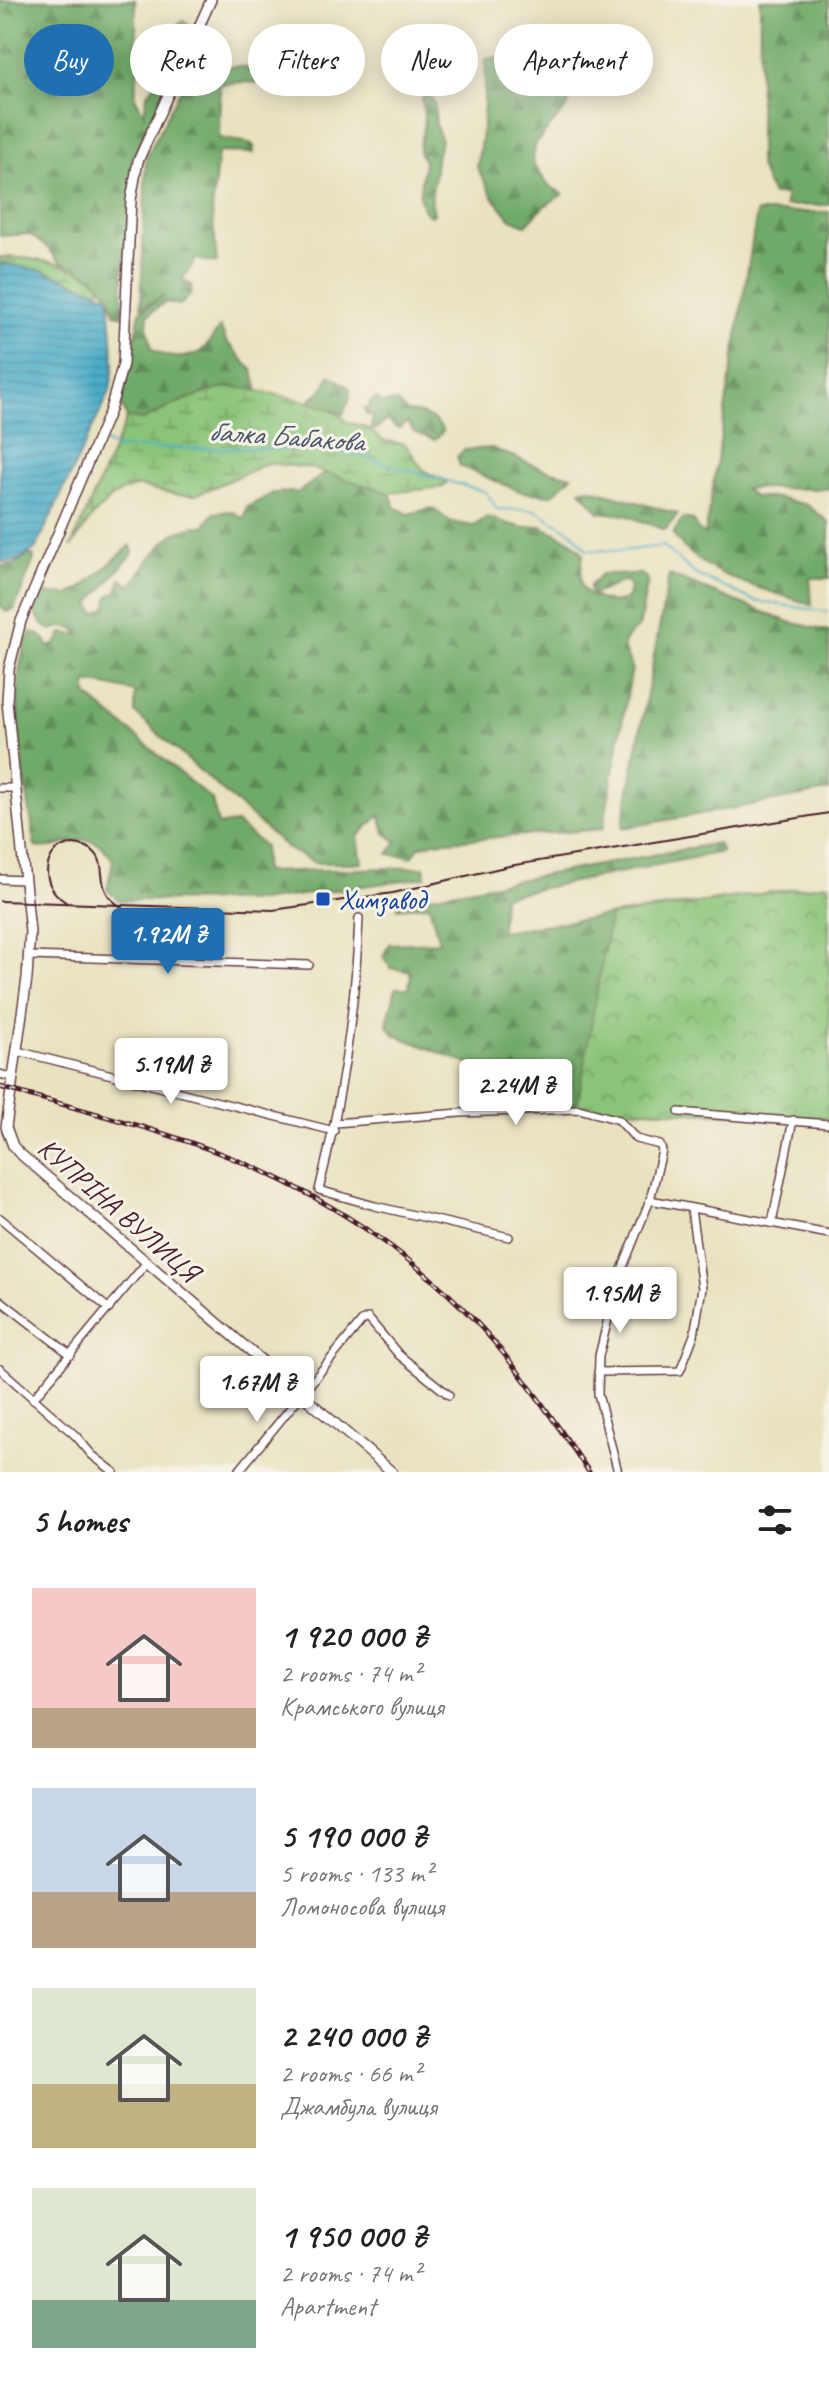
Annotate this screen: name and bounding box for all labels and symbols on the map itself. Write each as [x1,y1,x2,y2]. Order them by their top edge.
water label: балка Бабакова [207,412,368,461]
place label: Химзавод [339,882,429,917]
marker: Химзавод [314,890,332,908]
pin: 1.92M ₴ [94,908,242,976]
pin: 5.19M ₴ [97,1038,245,1106]
pin: 2.24M ₴ [442,1059,590,1127]
street label: КУПРІНА ВУЛИЦЯ [31,1130,210,1292]
pin: 1.95M ₴ [546,1267,694,1335]
pin: 1.67M ₴ [183,1356,331,1424]

